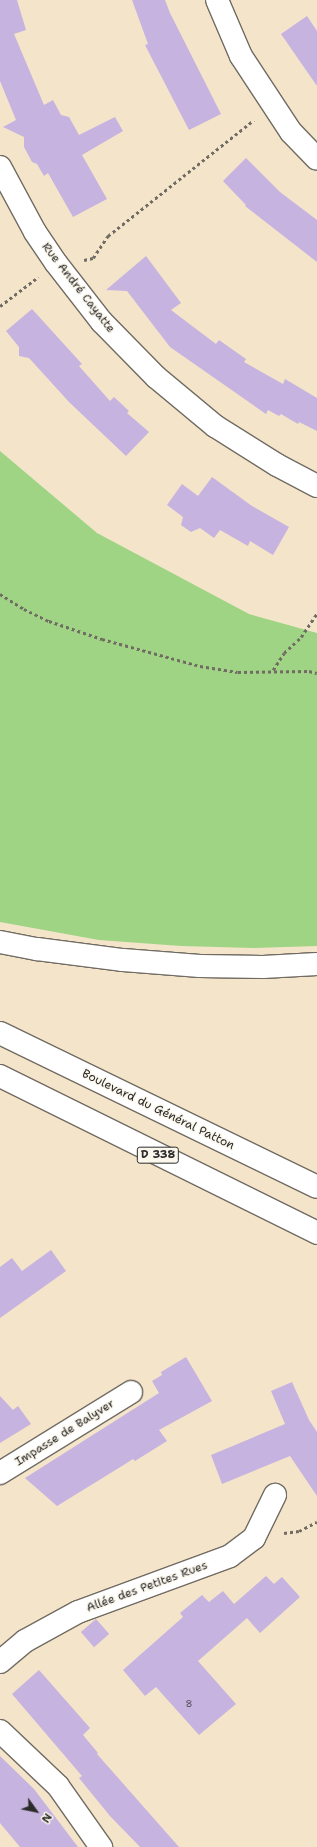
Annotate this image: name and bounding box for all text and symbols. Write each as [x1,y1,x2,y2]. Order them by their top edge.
street label: Rue André Cayatte [38,240,118,336]
street label: Boulevard du Général Patton [79,1067,237,1153]
road number: D 338 [136,1146,180,1164]
street label: Impasse de Balyver [13,1397,117,1469]
street label: Allée des Petites Rues [84,1558,210,1616]
house number: 8 [186,1698,192,1710]
north arrow [16,1791,56,1831]
text: N [38,1810,55,1826]

